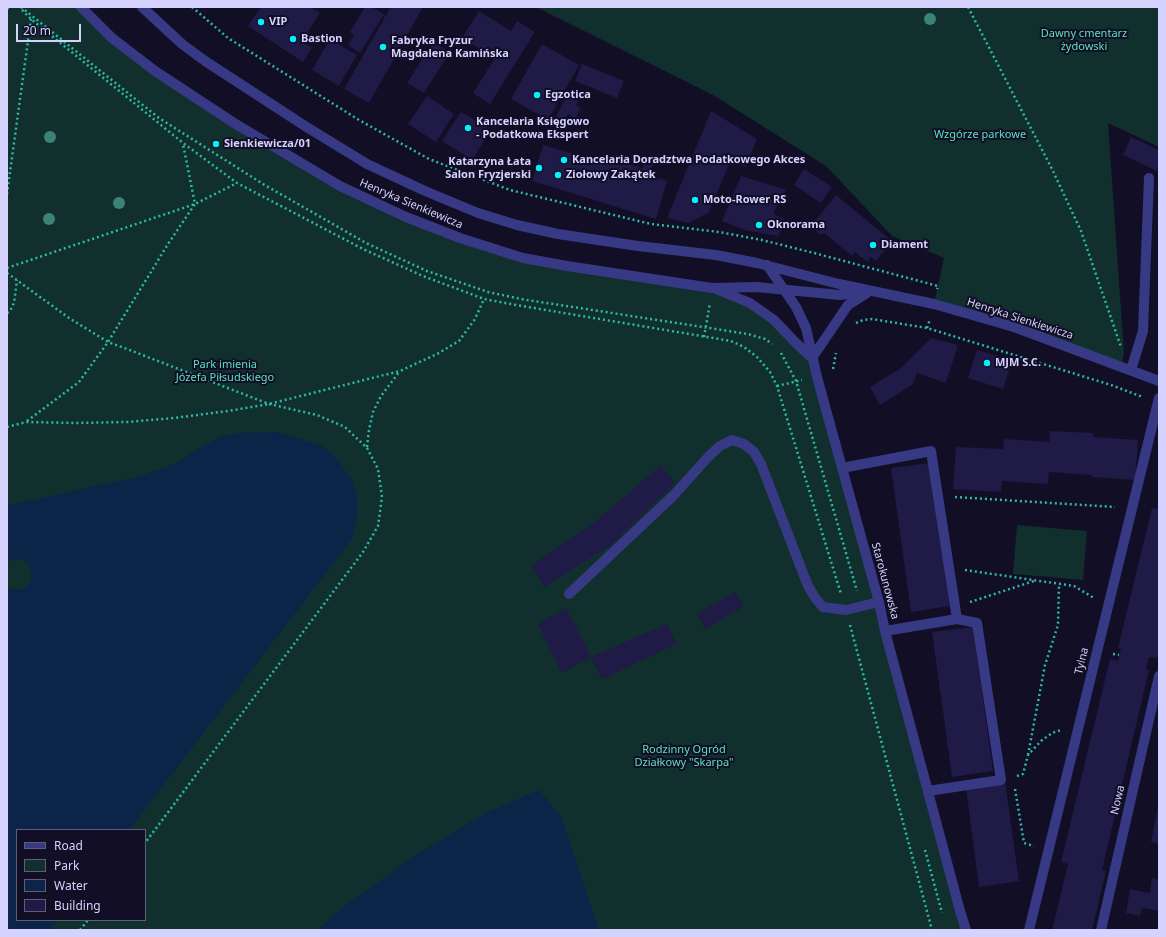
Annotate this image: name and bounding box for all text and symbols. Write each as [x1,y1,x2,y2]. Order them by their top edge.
place label: VIP [269,15,287,29]
scale bar [18,16,83,42]
marker: VIP [256,17,266,27]
text: 20 m [23,22,51,39]
park label: Dawny cmentarz żydowski [1041,27,1127,53]
place label: Bastion [301,32,343,46]
marker: Bastion [288,34,298,44]
place label: Fabryka Fryzur Magdalena Kamińska [391,34,509,60]
marker: Fabryka Fryzur Magdalena Kamińska [378,42,388,52]
place label: Egzotica [545,88,591,102]
marker: Egzotica [532,90,542,100]
place label: Kancelaria Księgowo - Podatkowa Ekspert [476,115,589,141]
marker: Kancelaria Księgowo - Podatkowa Ekspert [463,123,473,133]
park label: Wzgórze parkowe [934,128,1026,142]
place label: Sienkiewicza/01 [224,137,311,151]
marker: Sienkiewicza/01 [211,139,221,149]
place label: Kancelaria Doradztwa Podatkowego Akces [572,153,805,167]
place label: Katarzyna Łata Salon Fryzjerski [445,155,531,181]
marker: Kancelaria Doradztwa Podatkowego Akces [559,155,569,165]
marker: Katarzyna Łata Salon Fryzjerski [534,163,544,173]
place label: Ziołowy Zakątek [566,168,656,182]
marker: Ziołowy Zakątek [553,170,563,180]
street label: Henryka Sienkiewicza [357,176,465,232]
place label: Moto-Rower RS [703,193,786,207]
marker: Moto-Rower RS [690,195,700,205]
place label: Oknorama [767,218,825,232]
marker: Oknorama [754,220,764,230]
place label: Diament [881,238,928,252]
marker: Diament [868,240,878,250]
street label: Henryka Sienkiewicza [965,296,1075,342]
place label: MJM S.C. [995,356,1041,370]
park label: Park imienia Józefa Piłsudskiego [176,358,274,384]
marker: MJM S.C. [982,358,992,368]
street label: Starokunowska [868,541,902,621]
street label: Tylna [1072,646,1092,676]
park label: Rodzinny Ogród Działkowy "Skarpa" [635,743,733,769]
street label: Nowa [1108,784,1128,816]
legend [16,829,146,921]
text: Road [54,837,83,854]
text: Park [54,857,79,874]
text: Water [54,877,88,894]
text: Building [54,897,101,914]

